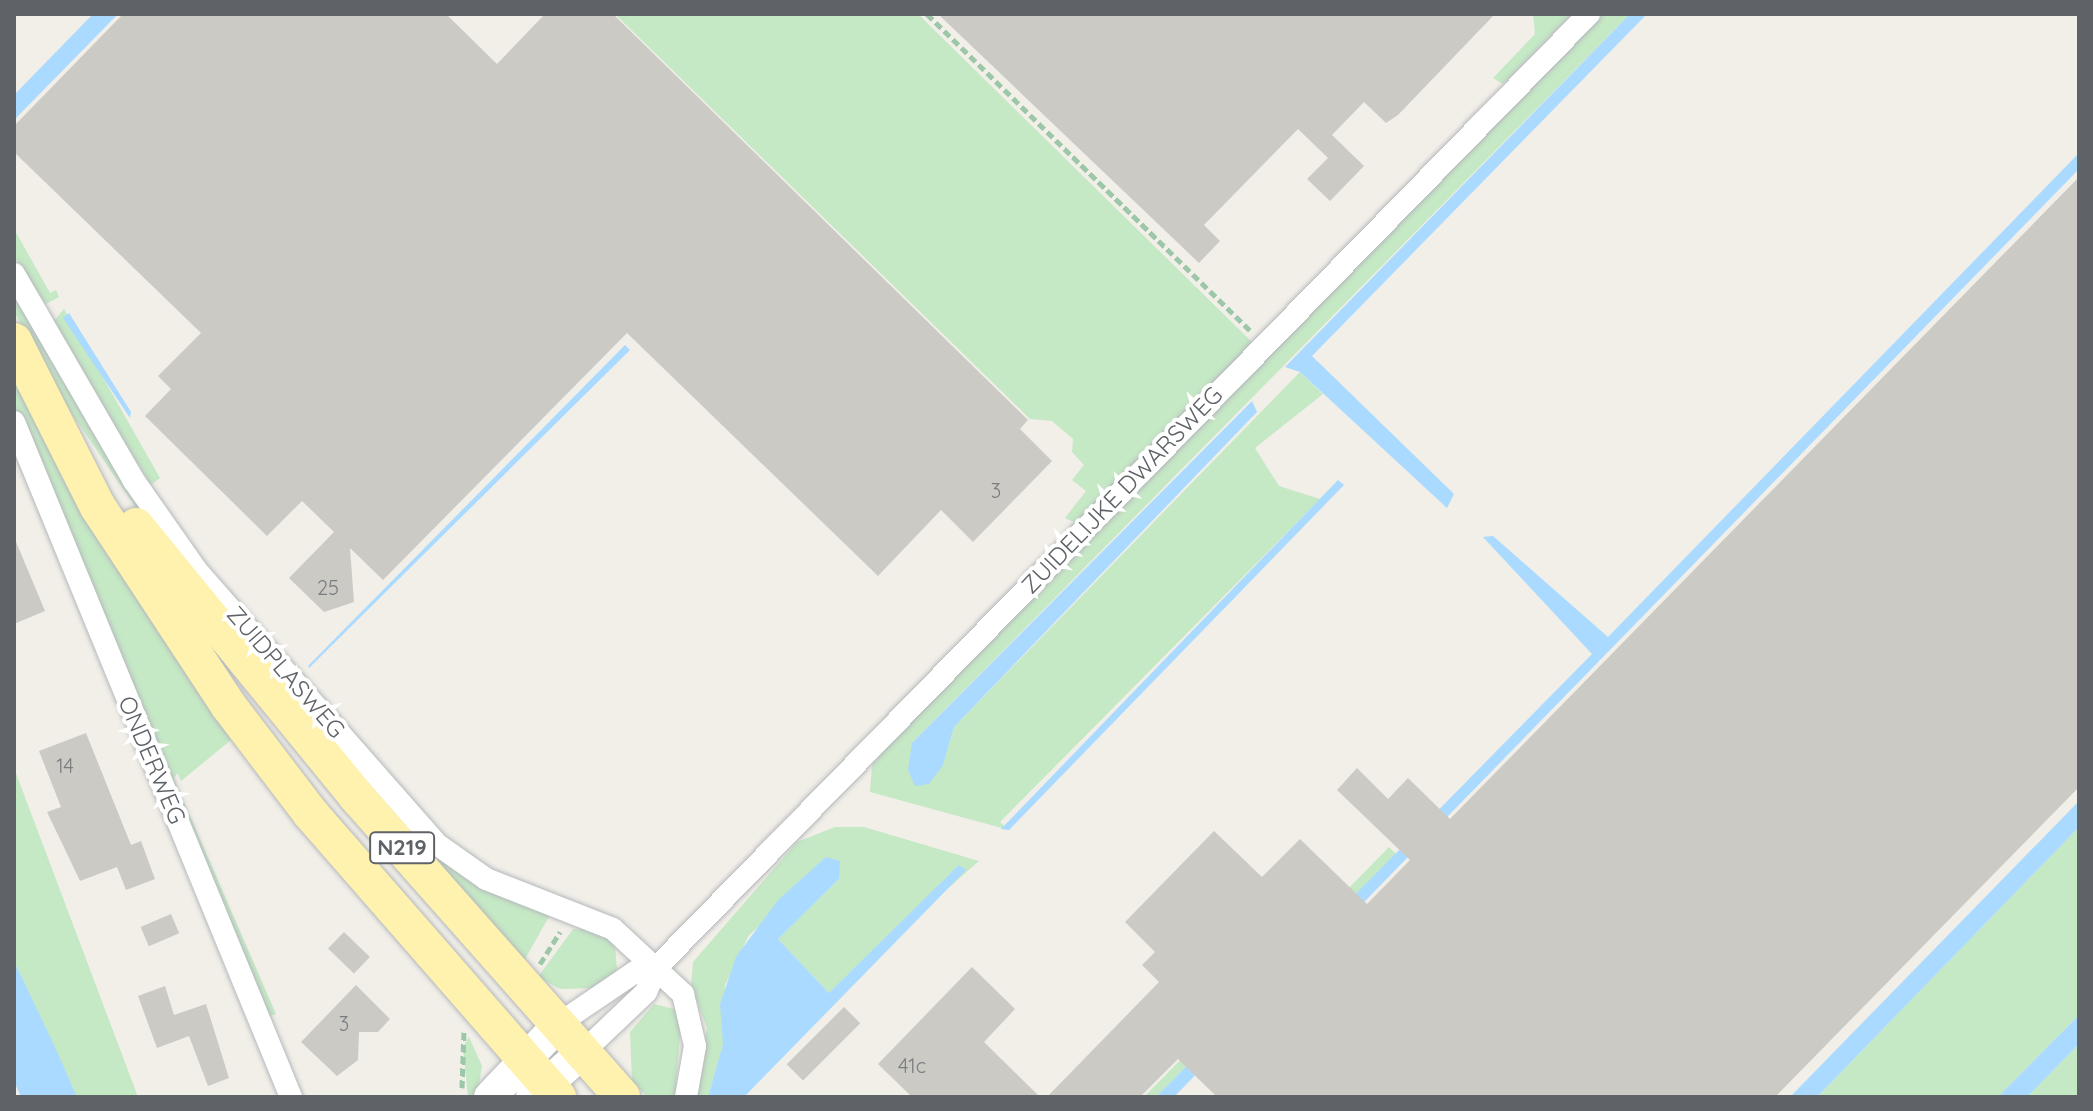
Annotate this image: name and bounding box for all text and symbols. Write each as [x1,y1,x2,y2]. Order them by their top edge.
street label: ZUIDELIJKE DWARSWEG [1016,380,1228,600]
house number: 3 [991,478,1001,502]
house number: 25 [317,575,339,599]
street label: ZUIDPLASWEG [221,600,351,744]
street label: ONDERWEG [112,692,192,828]
house number: 14 [56,753,74,777]
road number: N219 [368,830,436,866]
house number: 3 [339,1011,349,1035]
house number: 41c [898,1053,926,1077]

